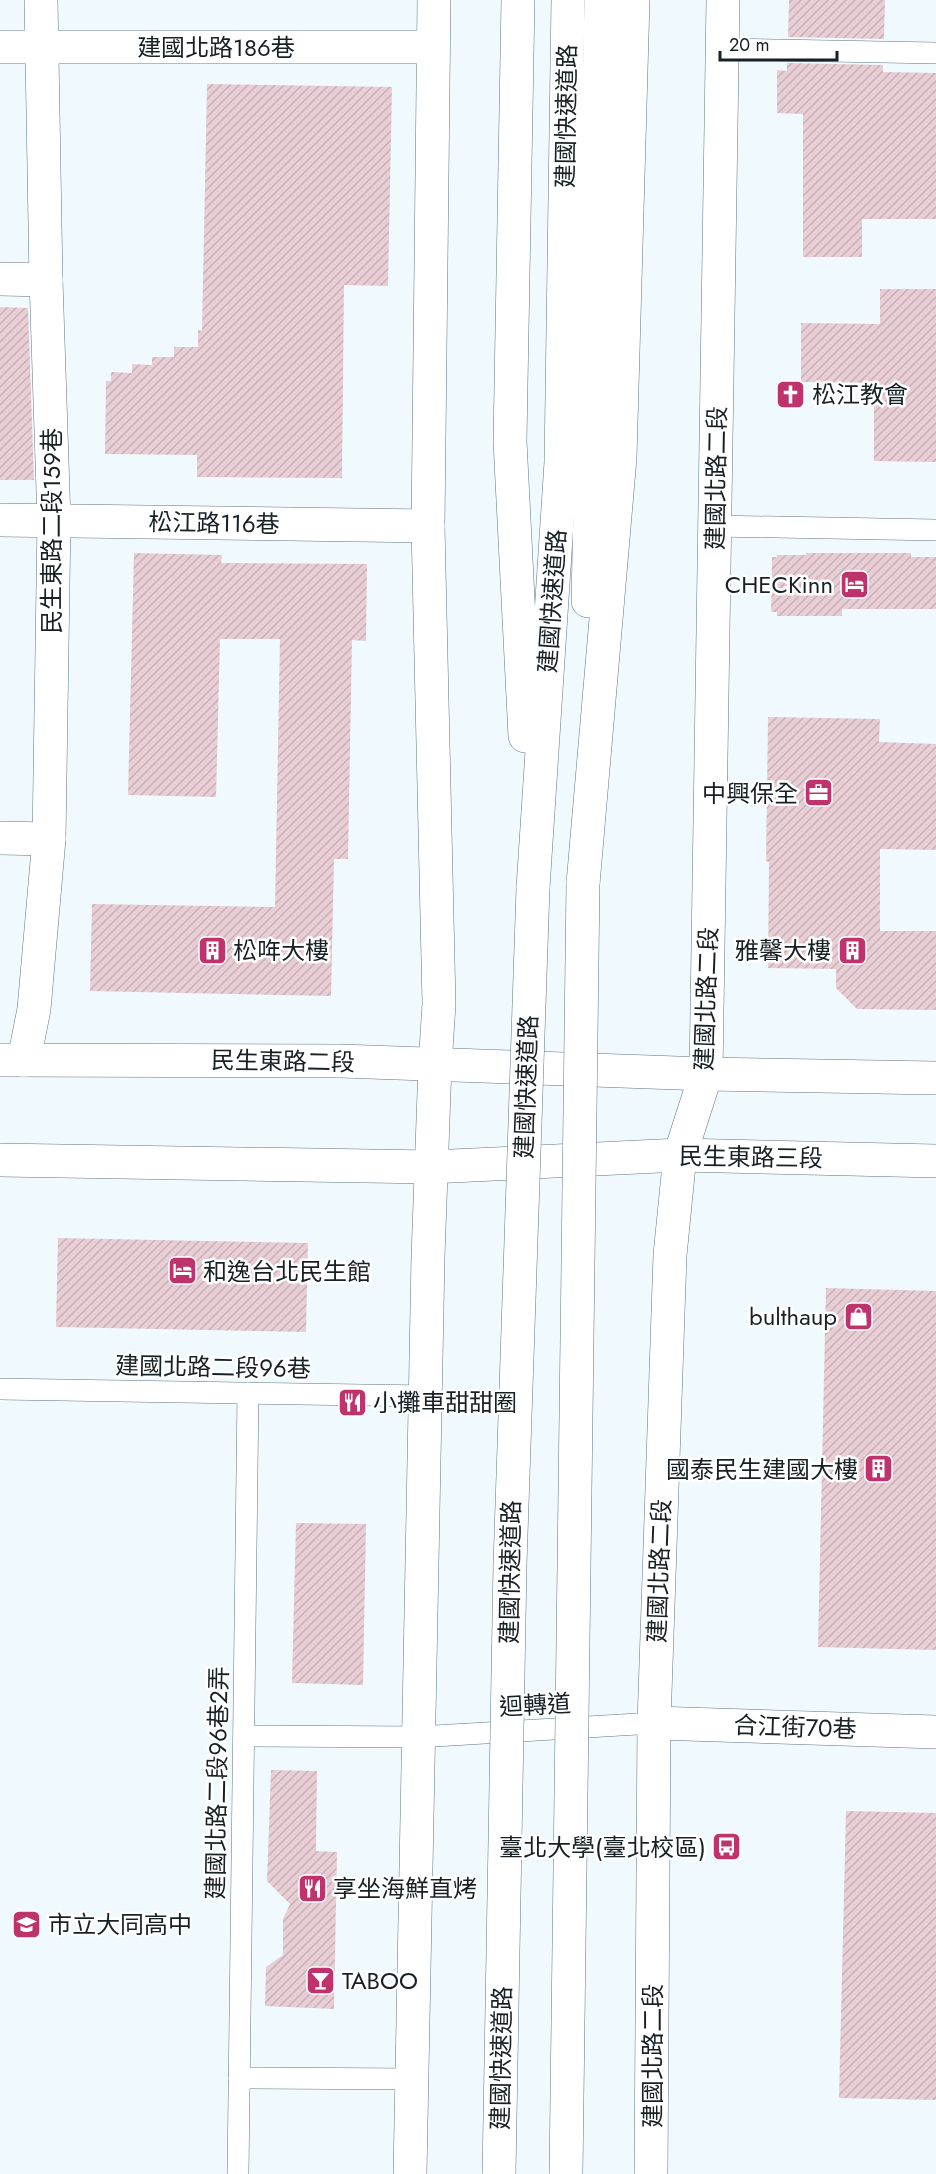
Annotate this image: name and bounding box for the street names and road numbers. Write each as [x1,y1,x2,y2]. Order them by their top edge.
street label: 建國北路186巷 [137,30,295,65]
street label: 建國快速道路 [547,44,585,188]
street label: 建國北路二段 [697,406,735,550]
street label: 民生東路二段159巷 [34,428,69,634]
street label: 松江路116巷 [148,504,280,542]
street label: 建國快速道路 [530,528,574,674]
street label: 建國北路二段 [686,926,726,1072]
street label: 建國快速道路 [506,1014,546,1160]
street label: 民生東路二段 [211,1042,355,1080]
street label: 民生東路三段 [679,1138,823,1176]
street label: 建國北路二段96巷 [115,1348,311,1386]
street label: 建國北路二段 [639,1498,679,1644]
street label: 建國快速道路 [491,1500,529,1644]
street label: 建國北路二段96巷2弄 [197,1666,237,1900]
street label: 迴轉道 [498,1686,572,1724]
street label: 合江街70巷 [733,1707,857,1747]
street label: 建國北路二段 [635,1984,670,2128]
street label: 建國快速道路 [482,1986,520,2130]

